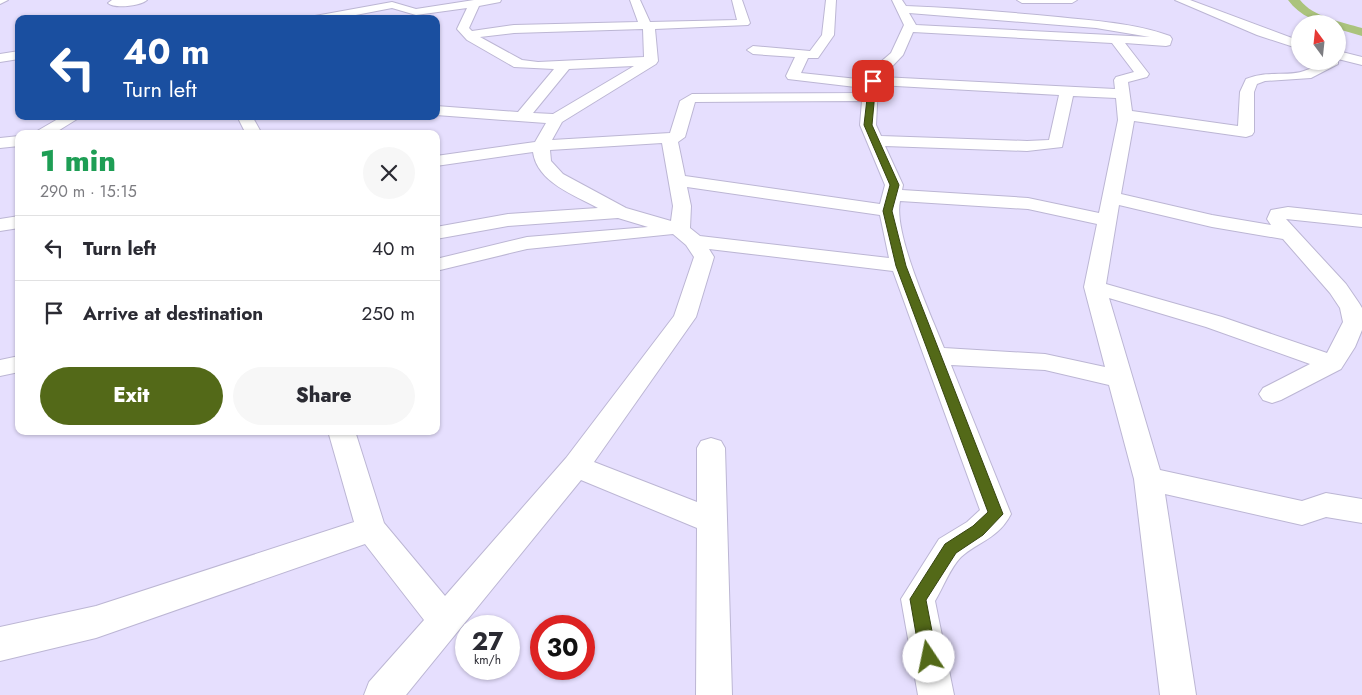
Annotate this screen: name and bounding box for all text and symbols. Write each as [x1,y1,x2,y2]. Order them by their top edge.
north arrow [1291,15,1346,70]
map controls [1291,15,1346,70]
text: 40 m [123,27,210,77]
icon: left [40,35,105,100]
pin [852,60,894,102]
icon: arrive [859,67,887,95]
text: Turn left [123,73,197,105]
text: 1 min [40,139,116,182]
button: close [363,147,415,199]
text: 290 m · 15:15 [40,180,137,203]
icon: left [40,234,68,262]
text: Turn left [83,235,156,262]
text: 40 m [372,235,415,262]
icon: arrive [40,299,68,327]
text: Arrive at destination [83,300,263,327]
text: 250 m [362,300,415,327]
button: Exit [40,367,223,425]
button: Share [233,367,415,425]
speed limit sign: 30 [530,615,595,680]
text: 27 [472,623,503,659]
position arrow [902,630,954,682]
text: km/h [474,651,501,669]

